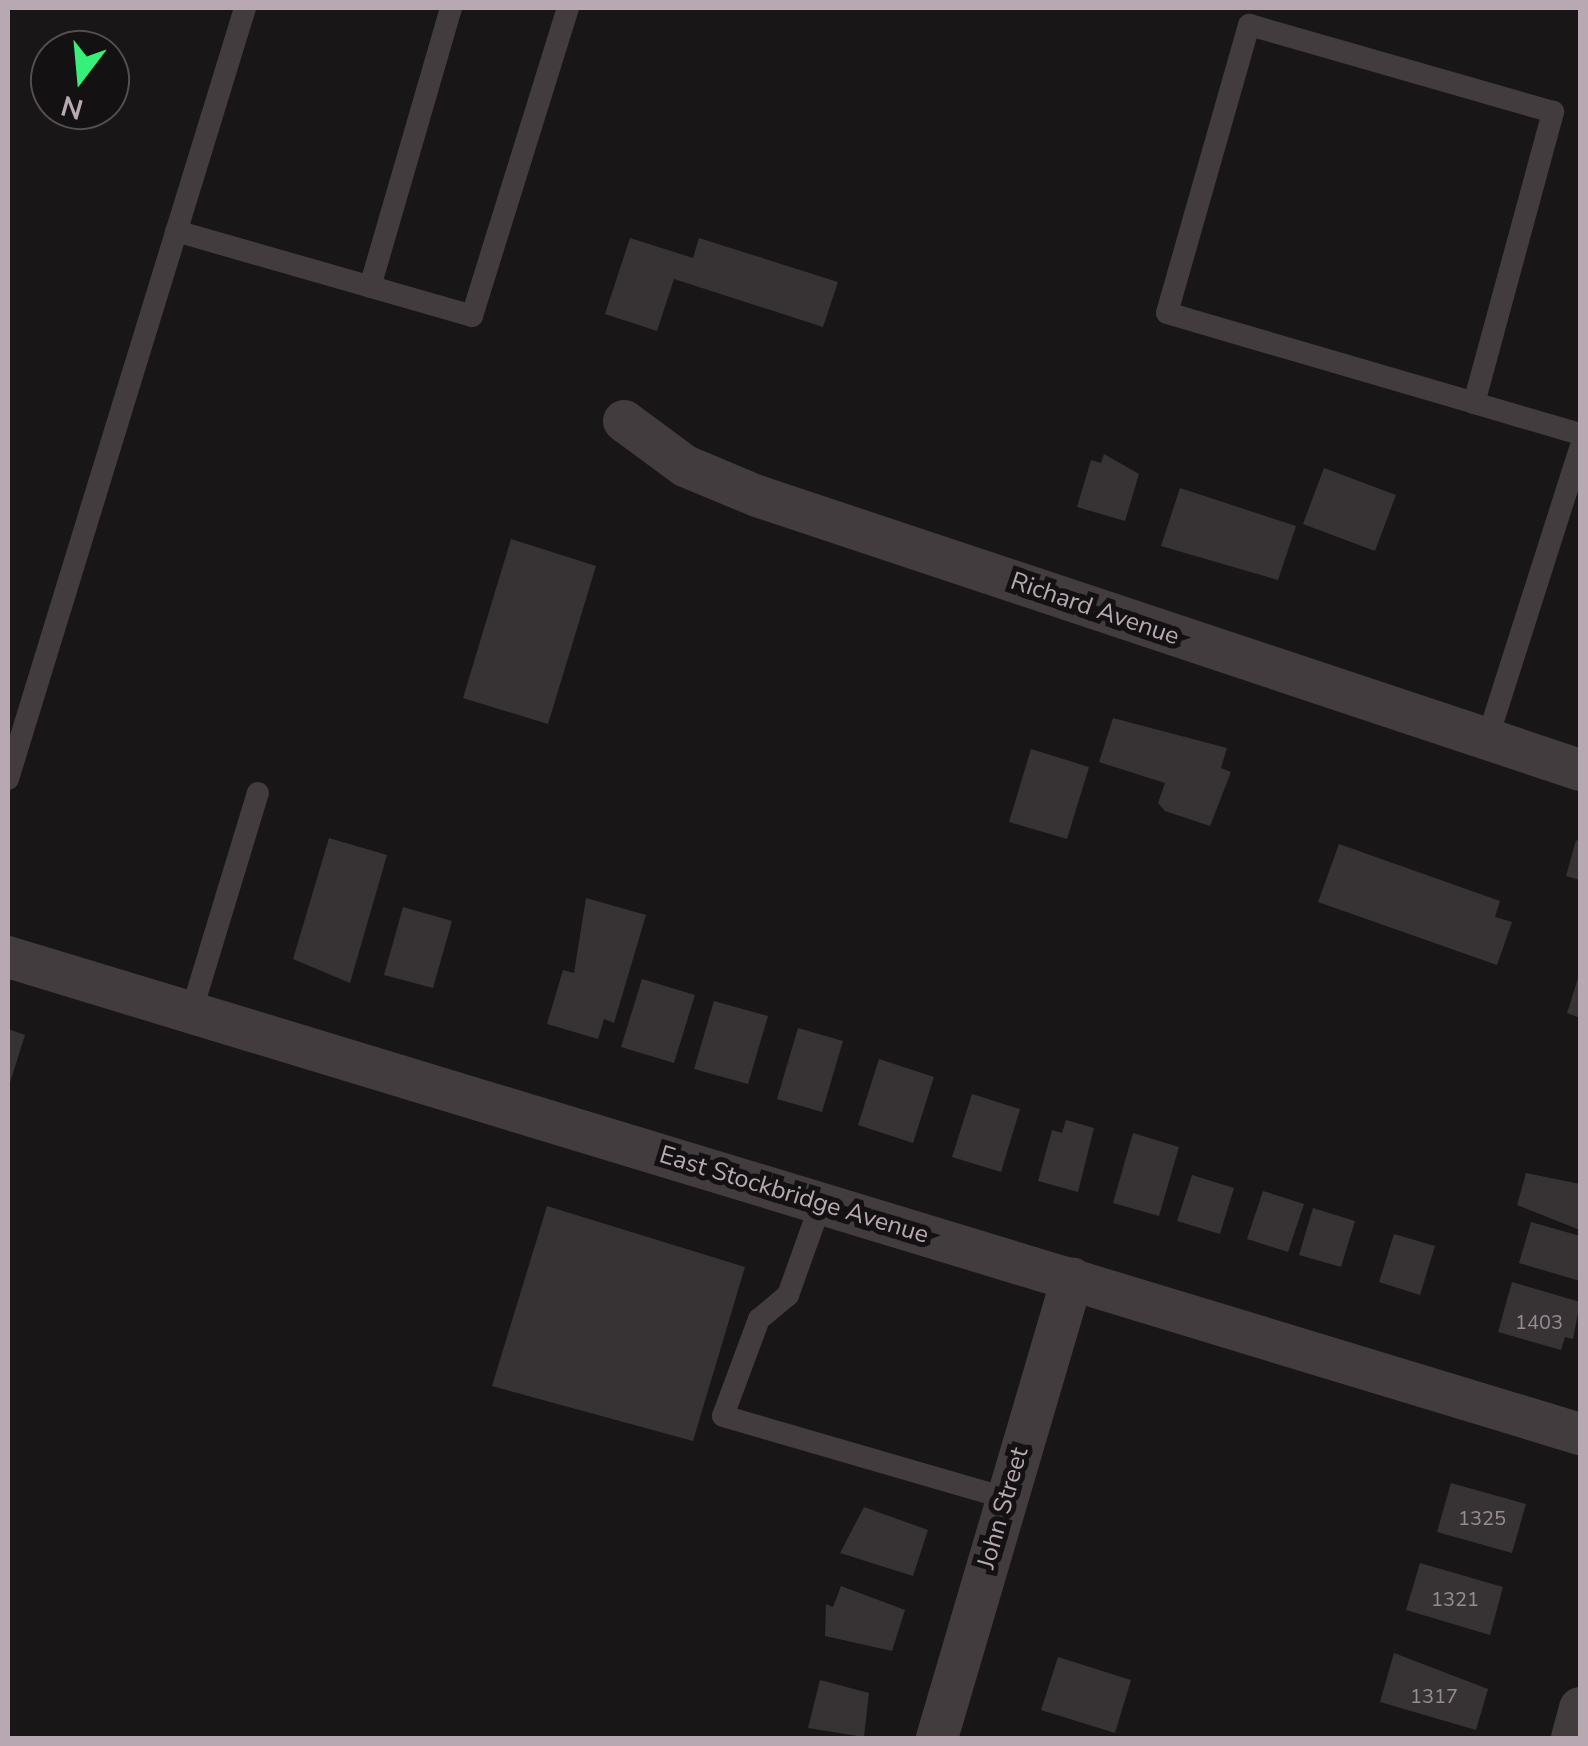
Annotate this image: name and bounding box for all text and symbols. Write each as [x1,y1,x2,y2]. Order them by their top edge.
north arrow [30,30,130,130]
text: N [57,86,88,128]
street label: Richard Avenue [1007,566,1183,652]
street label: East Stockbridge Avenue [656,1140,932,1250]
house number: 1403 [1515,1310,1563,1334]
street label: John Street [971,1444,1035,1572]
house number: 1325 [1458,1506,1506,1530]
house number: 1321 [1431,1587,1479,1611]
house number: 1317 [1410,1684,1458,1708]

